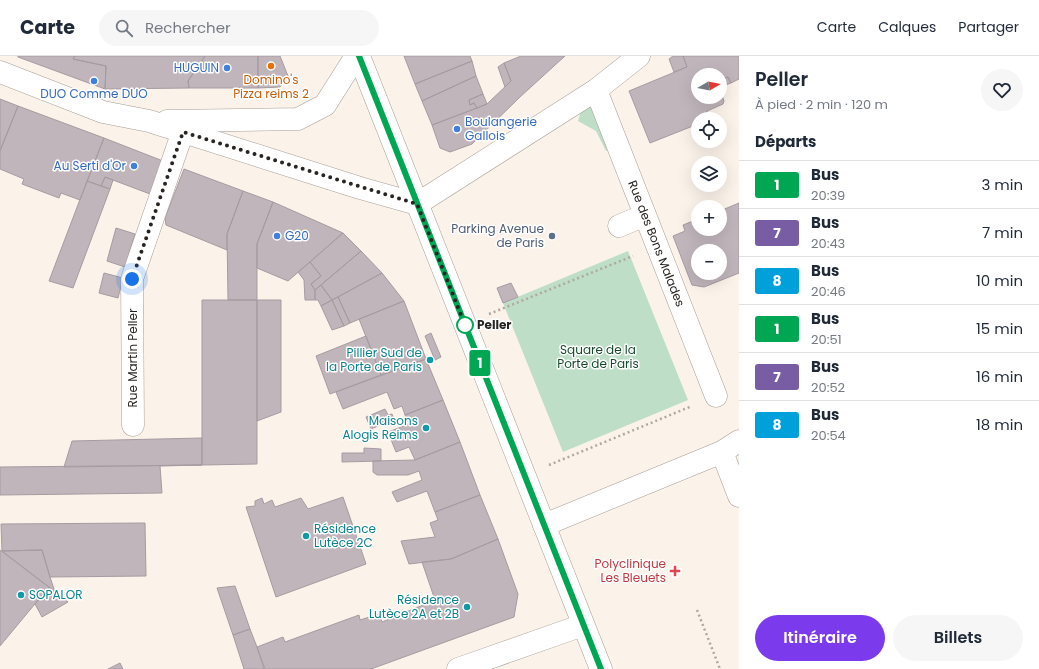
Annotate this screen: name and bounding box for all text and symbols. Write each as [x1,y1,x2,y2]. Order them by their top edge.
search box [99,10,379,46]
text: Carte [20,14,75,41]
icon: search [113,17,135,39]
text: Rechercher [145,17,231,38]
text: Carte [817,17,856,37]
text: Calques [878,17,936,37]
text: Partager [958,17,1019,37]
place label: HUGUIN [174,59,219,76]
marker: Domino's Pizza reims 2 [266,61,276,71]
marker: HUGUIN [222,63,232,73]
text: Peller [755,66,808,93]
north arrow [691,68,727,104]
map controls [691,68,727,280]
button: heart [981,69,1023,111]
place label: Domino's Pizza reims 2 [233,71,309,102]
marker: DUO Comme DUO [89,76,99,86]
place label: DUO Comme DUO [40,85,148,102]
text: À pied · 2 min · 120 m [755,95,888,114]
button: locate [691,112,727,148]
place label: Boulangerie Gallois [465,113,537,144]
marker: Boulangerie Gallois [452,124,462,134]
text: Départs [755,131,816,152]
button: layers [691,156,727,192]
place label: Au Serti d'Or [54,157,127,174]
marker: Au Serti d'Or [129,161,139,171]
text: Bus [811,164,839,185]
text: 3 min [981,174,1023,195]
text: 1 [774,175,780,195]
street label: Rue des Bons Malades [624,178,689,309]
text: 20:39 [811,186,845,205]
button: + [691,200,727,236]
text: Bus [811,212,839,233]
place label: Parking Avenue de Paris [451,220,544,251]
text: 7 min [982,222,1023,243]
text: 7 [773,223,781,243]
place label: G20 [285,227,309,244]
marker: G20 [272,231,282,241]
marker: Parking Avenue de Paris [547,231,557,241]
text: 20:43 [811,234,845,253]
button: − [691,244,727,280]
text: Bus [811,260,839,281]
your location [122,269,142,289]
text: 10 min [976,270,1023,291]
text: 8 [772,271,782,291]
text: 20:46 [811,282,846,301]
street label: Rue Martin Peller [124,308,141,407]
text: Bus [811,308,839,329]
marker: Peller [456,316,474,334]
place label: Peller [477,316,512,333]
text: 15 min [976,318,1023,339]
text: 1 [774,319,780,339]
text: 20:51 [811,330,842,349]
park label: Square de la Porte de Paris [557,341,639,372]
place label: Pillier Sud de la Porte de Paris [326,344,422,375]
line badge: 1 [467,350,493,376]
text: 1 [477,353,483,373]
marker: Pillier Sud de la Porte de Paris [425,355,435,365]
text: Bus [811,356,839,377]
text: 16 min [976,366,1023,387]
text: 7 [773,367,781,387]
text: 20:52 [811,378,845,397]
text: Bus [811,404,839,425]
place label: Maisons Alogis Reims [342,412,418,443]
text: 18 min [976,414,1023,435]
text: 8 [772,415,782,435]
marker: Maisons Alogis Reims [421,423,431,433]
text: 20:54 [811,426,846,445]
place label: Résidence Lutèce 2C [314,520,376,551]
marker: Résidence Lutèce 2C [301,531,311,541]
place label: Polyclinique Les Bleuets [595,555,666,586]
marker: Polyclinique Les Bleuets [669,565,681,577]
place label: SOPALOR [29,586,82,603]
marker: SOPALOR [16,590,26,600]
place label: Résidence Lutèce 2A et 2B [369,591,459,622]
marker: Résidence Lutèce 2A et 2B [462,602,472,612]
button: Itinéraire [755,615,885,661]
button: Billets [893,615,1023,661]

